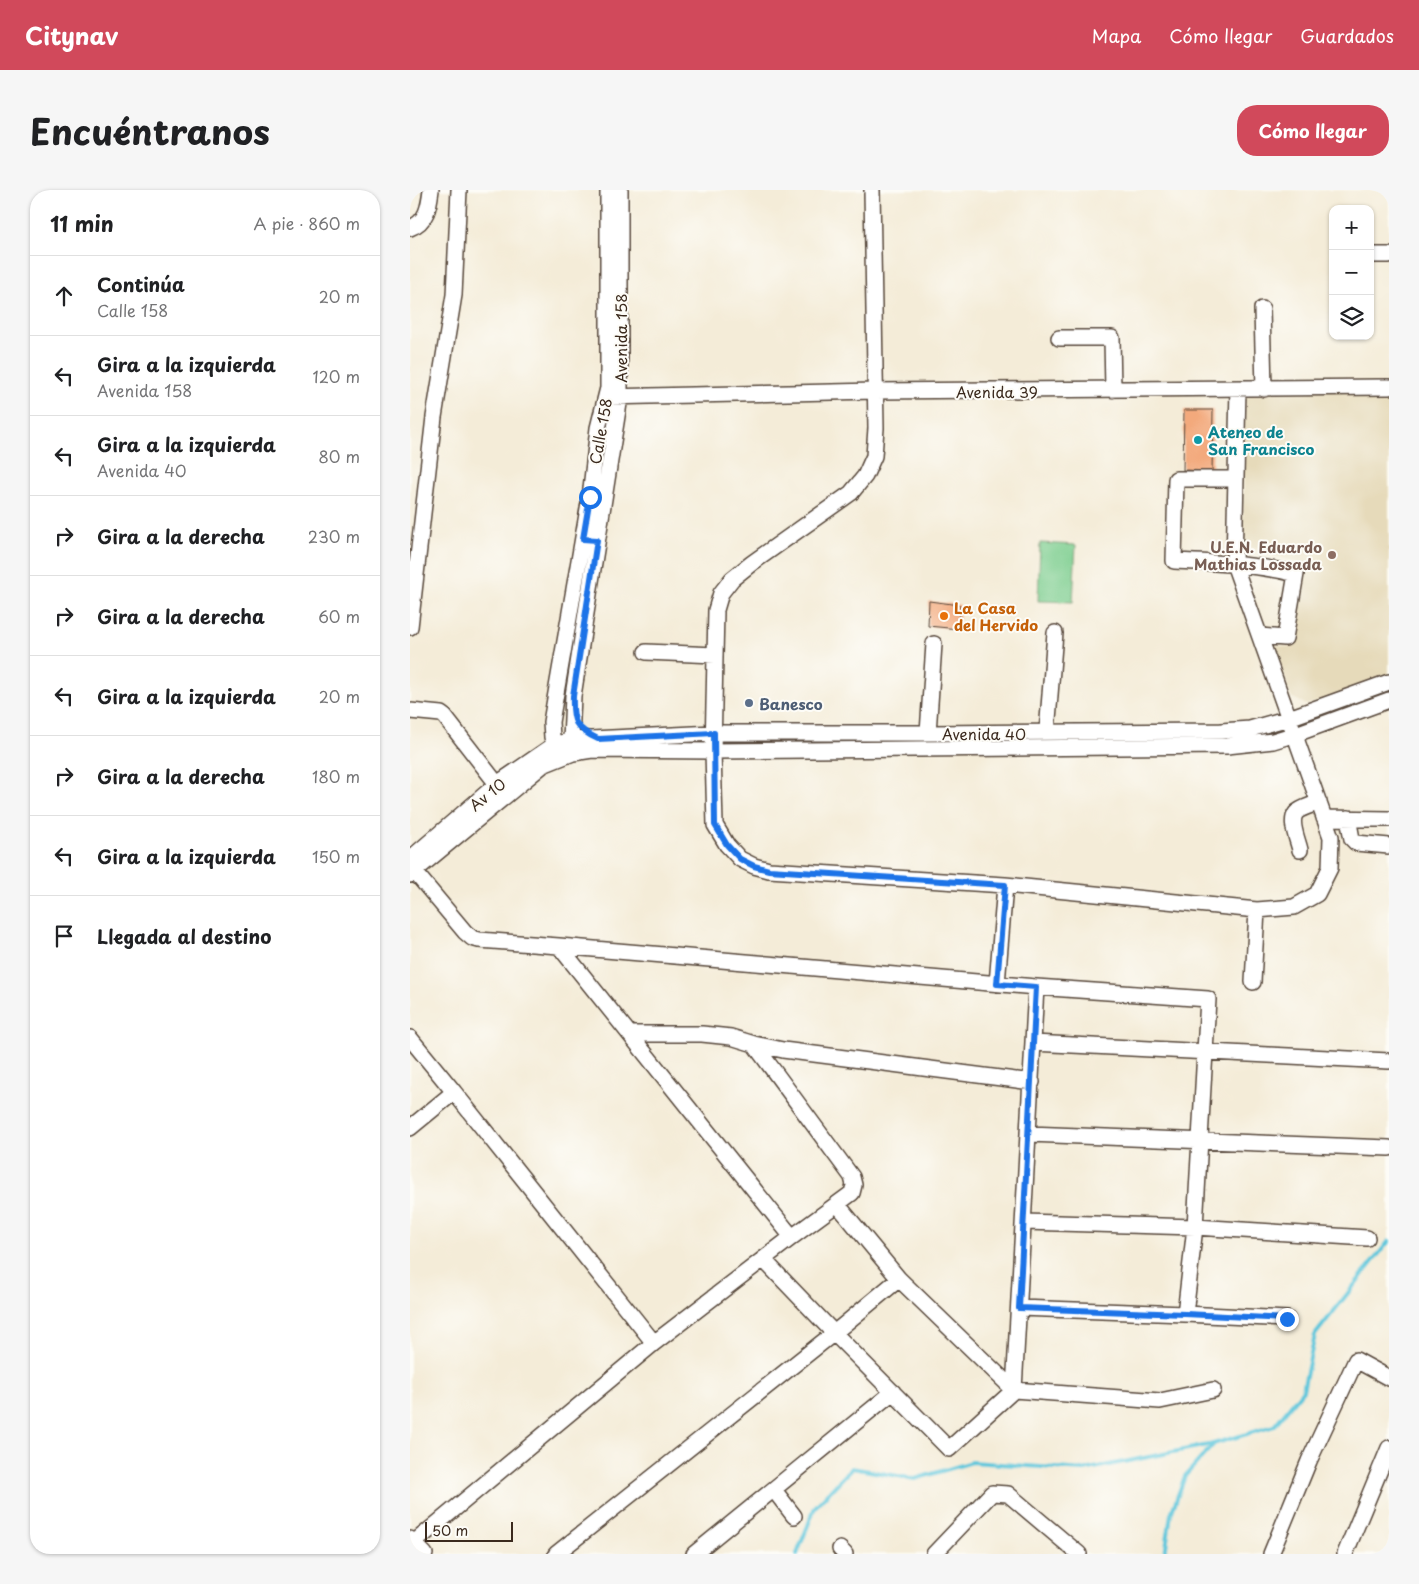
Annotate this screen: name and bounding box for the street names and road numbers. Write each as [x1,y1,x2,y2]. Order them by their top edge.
street label: Avenida 158 [609,293,632,383]
street label: Avenida 39 [956,380,1038,403]
street label: Calle 158 [583,396,617,466]
street label: Avenida 40 [942,722,1026,745]
street label: Av 10 [464,772,510,816]

